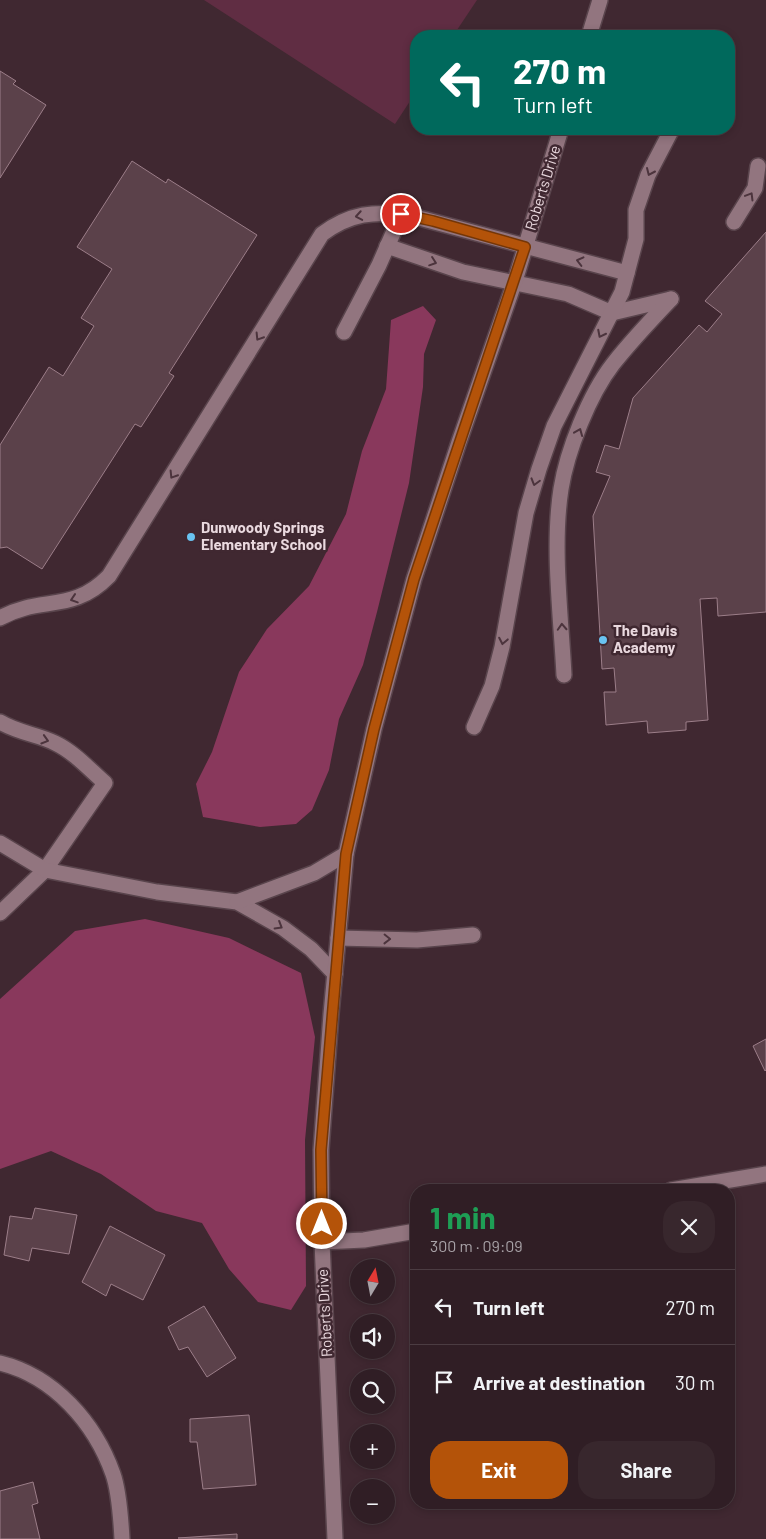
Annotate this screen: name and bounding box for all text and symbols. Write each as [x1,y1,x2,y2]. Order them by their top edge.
text: 270 m [513,49,606,91]
icon: left [430,50,495,115]
text: Turn left [513,91,593,117]
street label: Roberts Drive [521,143,564,232]
one-way arrow [645,167,656,176]
one-way arrow [744,192,754,201]
pin [380,193,422,235]
icon: arrive [387,200,415,228]
one-way arrow [354,210,363,220]
one-way arrow [429,256,437,266]
one-way arrow [576,256,585,267]
one-way arrow [597,329,608,338]
one-way arrow [255,332,265,341]
one-way arrow [572,428,583,437]
one-way arrow [170,470,180,479]
one-way arrow [530,477,541,486]
place label: Dunwoody Springs Elementary School [201,518,326,553]
marker: Dunwoody Springs Elementary School [185,531,197,543]
one-way arrow [70,594,79,604]
place label: The Davis Academy [613,621,678,656]
one-way arrow [556,622,567,630]
marker: The Davis Academy [597,634,609,646]
one-way arrow [498,637,509,645]
one-way arrow [41,734,49,744]
one-way arrow [274,919,283,929]
one-way arrow [384,934,391,944]
position arrow [295,1197,347,1249]
text: 1 min [430,1199,496,1235]
button: close [663,1201,715,1253]
text: 300 m · 09:09 [430,1236,523,1255]
north arrow [350,1259,395,1304]
map controls [350,1259,395,1524]
street label: Roberts Drive [313,1269,335,1358]
icon: left [430,1293,458,1321]
text: Turn left [473,1296,544,1319]
text: 270 m [666,1296,715,1319]
button: sound [350,1314,395,1359]
icon: arrive [430,1368,458,1396]
button: search [350,1369,395,1414]
text: Arrive at destination [473,1371,645,1394]
text: 30 m [675,1371,715,1394]
button: + [350,1424,395,1469]
button: Exit [430,1441,568,1499]
button: Share [578,1441,715,1499]
button: − [350,1479,395,1524]

